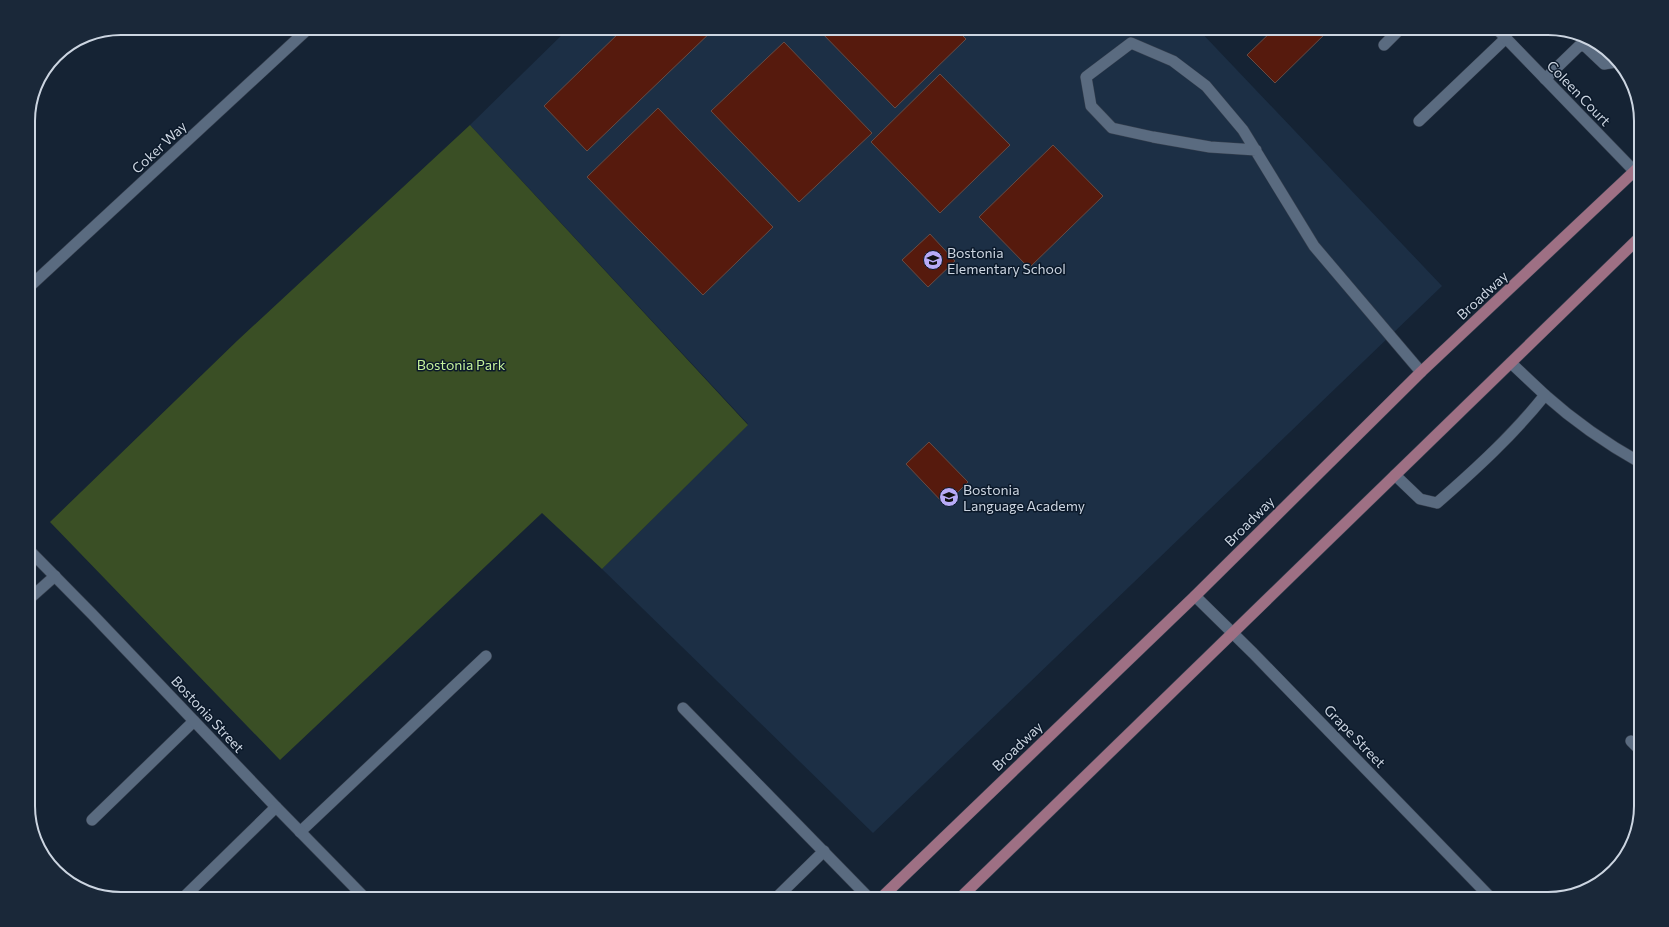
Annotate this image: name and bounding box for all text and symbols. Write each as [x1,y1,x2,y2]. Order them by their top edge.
street label: Coleen Court [1544,57,1615,129]
street label: Coker Way [128,117,190,177]
place label: Bostonia Elementary School [947,244,1066,277]
school or university icon: Bostonia Elementary School [922,249,944,271]
street label: Broadway [1453,267,1511,323]
park label: Bostonia Park [417,356,506,373]
place label: Bostonia Language Academy [963,481,1085,514]
school or university icon: Bostonia Language Academy [938,486,960,508]
street label: Broadway [1220,492,1278,550]
street label: Bostonia Street [168,672,248,756]
street label: Grape Street [1321,701,1389,771]
street label: Broadway [988,718,1046,774]

